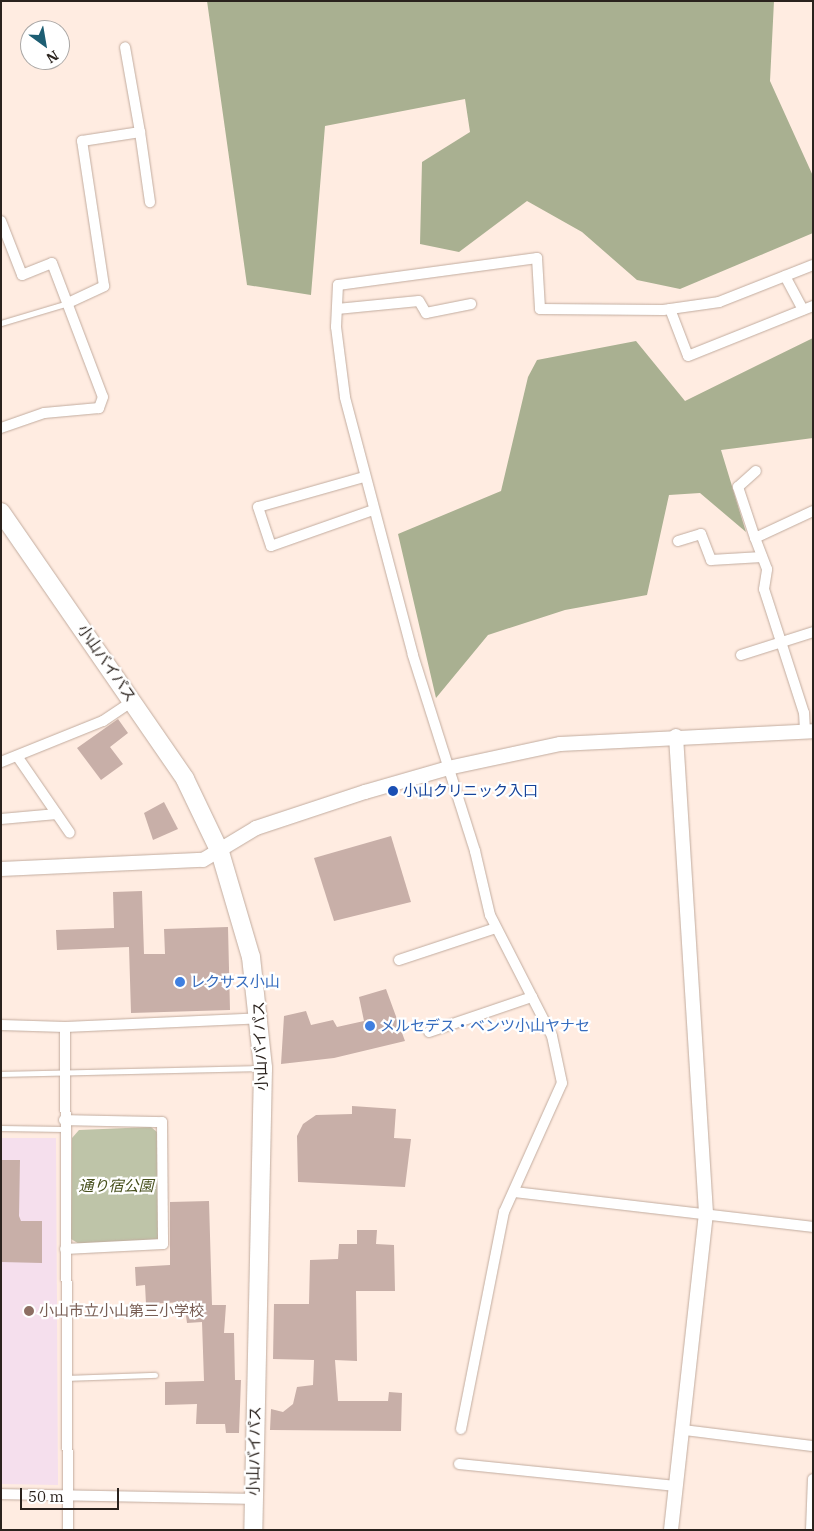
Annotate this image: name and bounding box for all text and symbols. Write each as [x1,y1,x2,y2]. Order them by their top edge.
north arrow [20,20,70,70]
text: N [43,46,62,67]
street label: 小山バイパス [74,621,140,705]
place label: 小山クリニック入口 [403,782,538,800]
marker: 小山クリニック入口 [387,785,399,797]
place label: レクサス小山 [190,973,280,991]
marker: レクサス小山 [174,976,186,988]
street label: 小山バイパス [249,1001,271,1091]
place label: メルセデス・ベンツ小山ヤナセ [380,1017,590,1035]
marker: メルセデス・ベンツ小山ヤナセ [364,1020,376,1032]
park label: 通り宿公園 [79,1177,153,1195]
place label: 小山市立小山第三小学校 [39,1302,204,1320]
marker: 小山市立小山第三小学校 [23,1305,35,1317]
street label: 小山バイパス [244,1406,264,1496]
scale bar [22,1478,121,1510]
text: 50 m [28,1487,64,1506]

